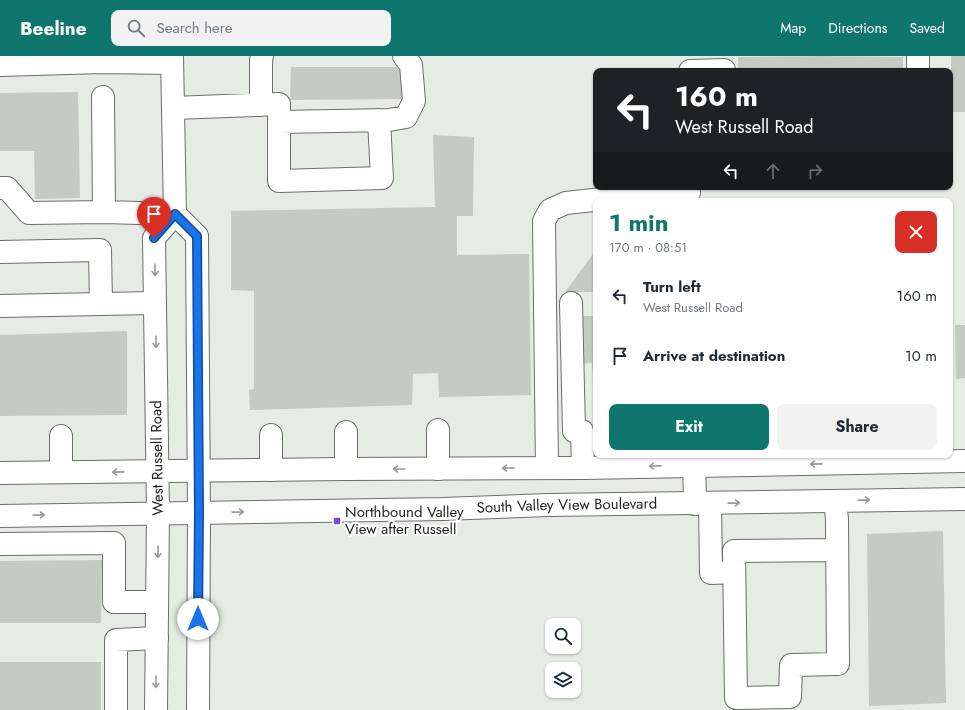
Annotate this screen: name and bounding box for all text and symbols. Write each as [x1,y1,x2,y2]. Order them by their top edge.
search box [111,10,391,46]
text: Beeline [20,15,87,42]
icon: search [125,17,147,39]
text: Search here [157,17,232,39]
text: Map [780,18,806,38]
text: Directions [828,18,888,38]
text: Saved [910,18,945,38]
text: 160 m [675,76,758,117]
icon: left [609,84,661,136]
text: West Russell Road [675,114,813,140]
icon: left [720,160,742,182]
icon: ahead [762,160,784,182]
icon: right [804,160,826,182]
pin [137,197,171,238]
icon: arrive [143,203,165,225]
text: 1 min [609,205,669,240]
button: close [895,211,937,253]
text: 170 m · 08:51 [609,238,687,257]
one-way arrow [151,263,159,276]
text: Turn left [643,276,701,298]
icon: left [609,285,631,307]
text: 160 m [896,285,937,307]
text: West Russell Road [643,298,743,317]
one-way arrow [152,335,160,348]
icon: arrive [609,345,631,367]
text: Arrive at destination [643,345,785,367]
text: 10 m [905,345,937,367]
street label: West Russell Road [145,400,169,516]
button: Exit [609,404,769,450]
button: Share [777,404,937,450]
one-way arrow [810,460,823,467]
one-way arrow [649,462,662,470]
one-way arrow [502,464,515,472]
one-way arrow [393,465,406,473]
one-way arrow [112,468,125,476]
street label: South Valley View Boulevard [476,492,657,519]
one-way arrow [857,497,870,504]
one-way arrow [727,499,740,507]
place label: Northbound Valley View after Russell [345,501,464,540]
one-way arrow [231,508,244,516]
one-way arrow [32,511,45,519]
marker: Northbound Valley View after Russell [332,516,342,526]
one-way arrow [154,545,162,558]
position arrow [177,598,219,640]
map controls [545,618,581,698]
button: search [545,618,581,654]
button: layers [545,662,581,698]
one-way arrow [152,675,160,688]

